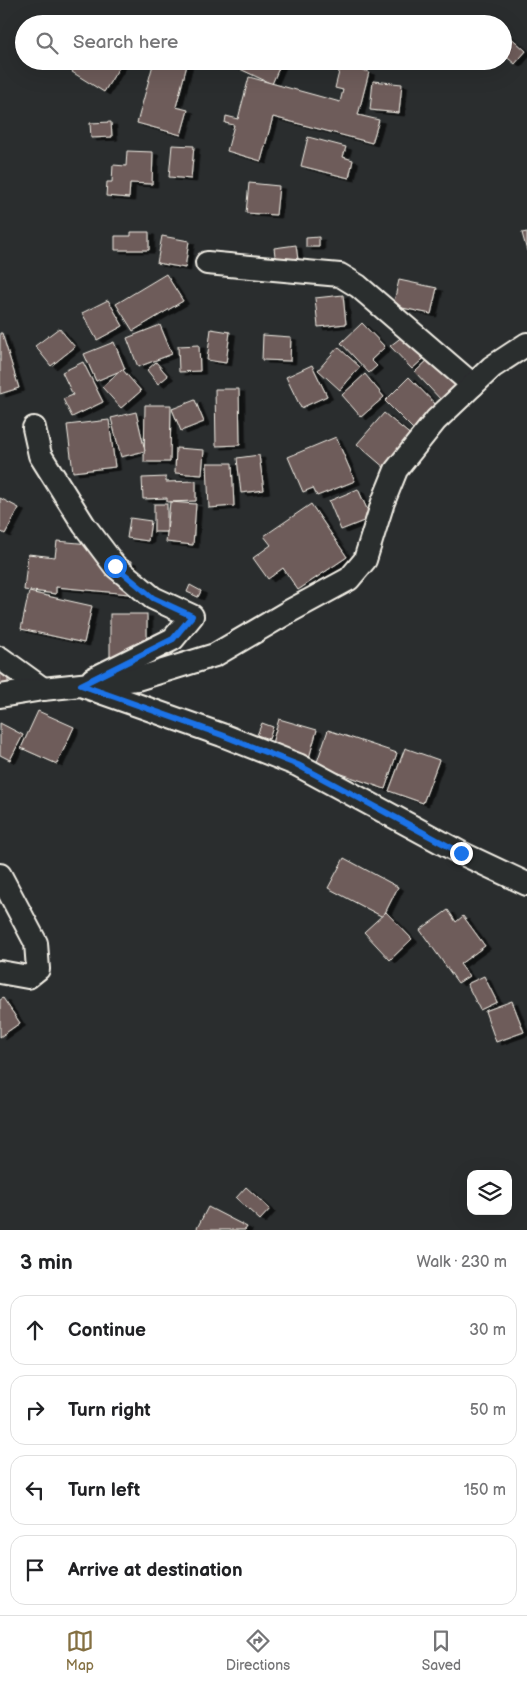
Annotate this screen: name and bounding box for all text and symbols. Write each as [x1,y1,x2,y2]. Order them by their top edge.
search box [15,15,512,70]
icon: search [33,29,61,57]
text: Search here [73,31,178,54]
route start [104,555,127,578]
route end [450,842,473,865]
map controls [467,1170,512,1215]
button: layers [467,1170,512,1215]
text: 3 min [20,1250,73,1275]
text: Walk · 230 m [417,1253,507,1272]
icon: ahead [21,1316,49,1344]
text: Continue [68,1319,146,1342]
text: 30 m [469,1321,506,1340]
icon: right [21,1396,49,1424]
text: Turn right [68,1399,151,1422]
text: 50 m [470,1401,506,1420]
icon: left [21,1476,49,1504]
text: Turn left [68,1479,140,1502]
text: 150 m [464,1481,506,1500]
icon: arrive [21,1556,49,1584]
text: Arrive at destination [68,1559,243,1582]
tab: Map [66,1627,94,1674]
tab: Directions [226,1627,290,1674]
tab: Saved [422,1627,461,1674]

